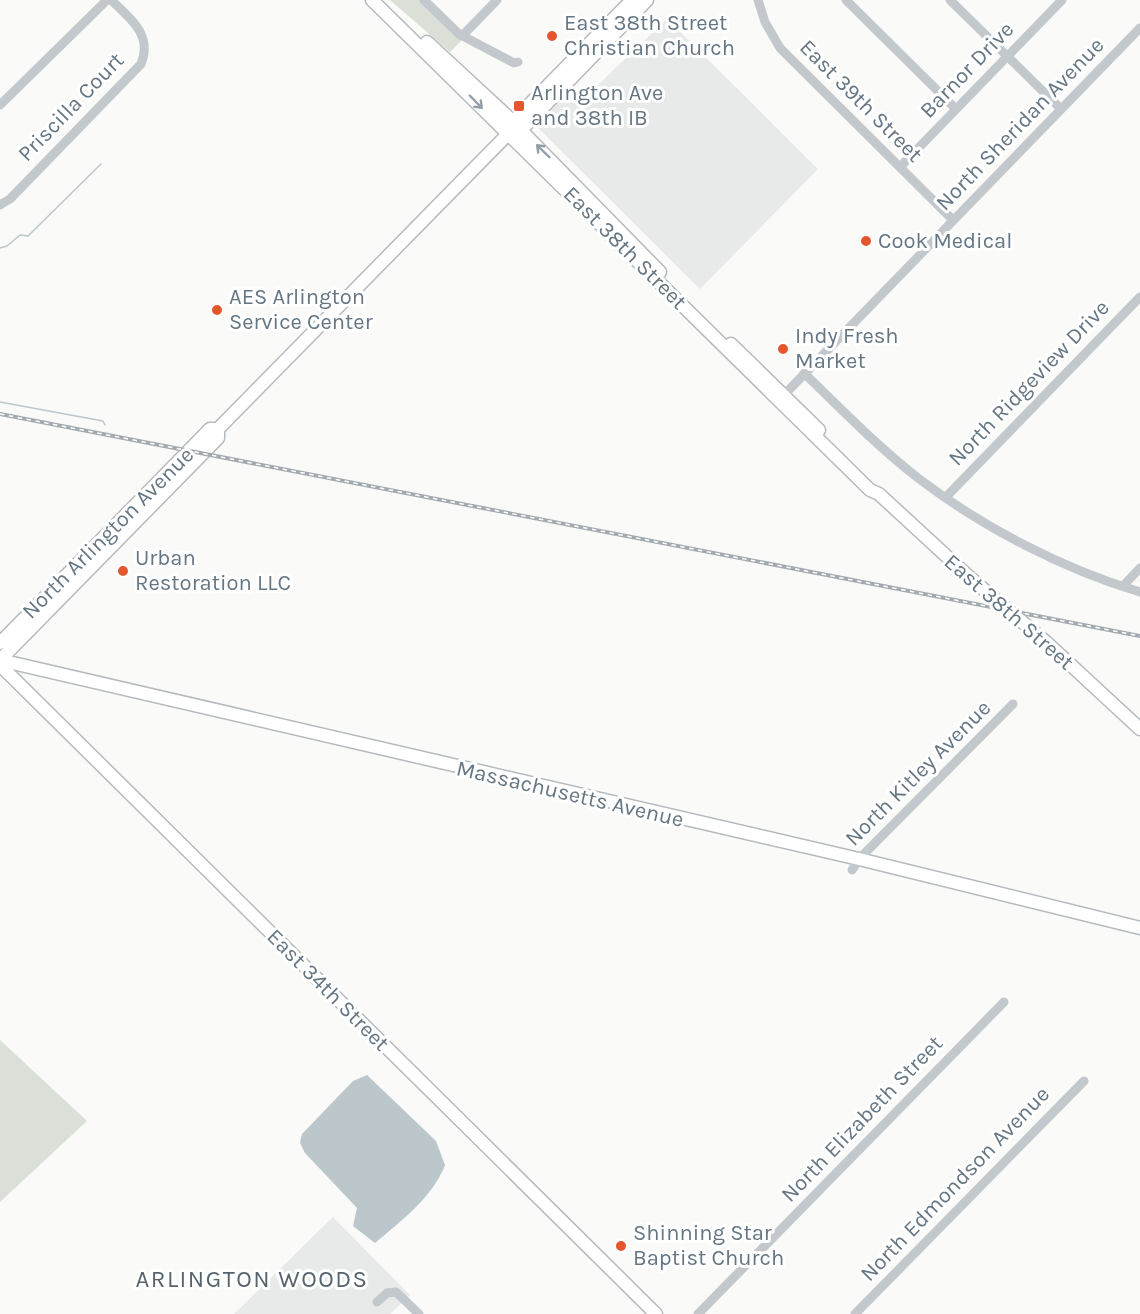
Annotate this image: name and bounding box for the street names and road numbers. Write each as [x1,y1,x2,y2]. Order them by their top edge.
street label: Barnor Drive [915,17,1019,123]
street label: North Sheridan Avenue [931,32,1109,216]
street label: East 39th Street [794,34,928,168]
street label: Priscilla Court [13,47,129,167]
street label: East 38th Street [558,181,692,315]
street label: North Ridgeview Drive [943,295,1115,471]
street label: North Arlington Avenue [17,442,199,624]
street label: East 38th Street [939,549,1079,675]
street label: North Kitley Avenue [840,695,996,851]
street label: Massachusetts Avenue [454,755,686,833]
street label: East 34th Street [262,924,394,1056]
street label: North Elizabeth Street [776,1031,948,1207]
street label: North Edmondson Avenue [855,1081,1055,1287]

